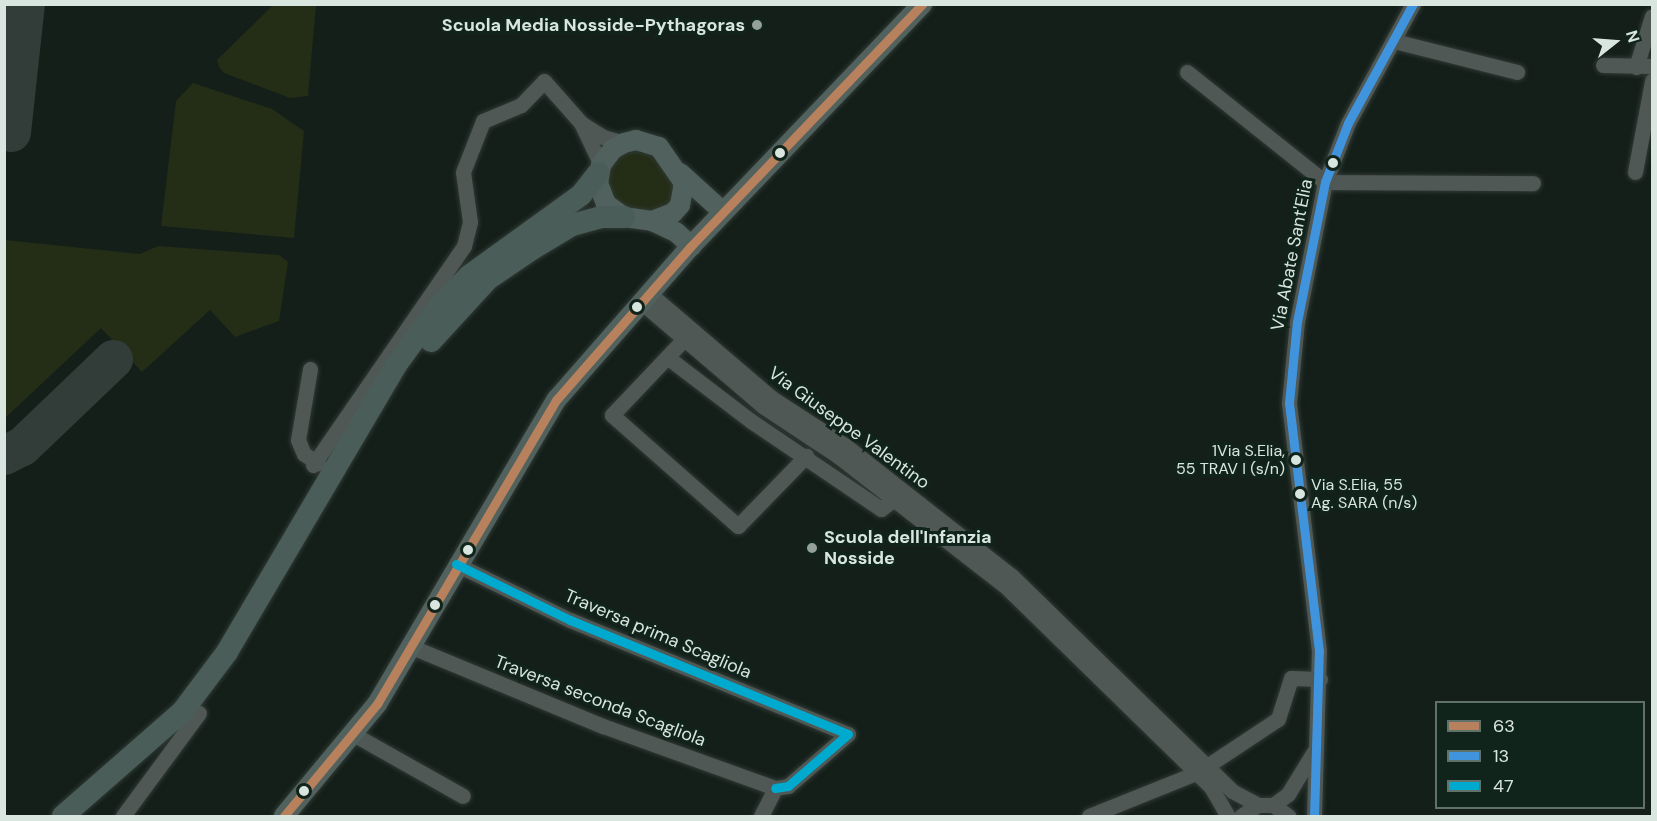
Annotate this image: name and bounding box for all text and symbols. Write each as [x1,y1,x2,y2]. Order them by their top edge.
north arrow [1585,12,1645,72]
place label: Scuola Media Nosside-Pythagoras [442,14,745,36]
marker: Scuola Media Nosside-Pythagoras [750,18,764,32]
text: N [1621,28,1644,45]
unlabelled marker [774,147,786,159]
unlabelled marker [1327,157,1339,169]
street label: Via Abate Sant'Elia [1267,177,1317,333]
unlabelled marker [631,301,643,313]
street label: Via Giuseppe Valentino [764,362,934,494]
place label: 1Via S.Elia, 55 TRAV I (s/n) [1176,441,1285,479]
marker: 1Via S.Elia, 55 TRAV I (s/n) [1290,454,1302,466]
place label: Via S.Elia, 55 Ag. SARA (n/s) [1311,475,1417,513]
marker: Via S.Elia, 55 Ag. SARA (n/s) [1294,488,1306,500]
place label: Scuola dell'Infanzia Nosside [824,527,992,570]
marker: Scuola dell'Infanzia Nosside [805,541,819,555]
unlabelled marker [462,544,474,556]
street label: Traversa prima Scagliola [561,585,755,683]
unlabelled marker [429,599,441,611]
street label: Traversa seconda Scagliola [491,651,709,751]
legend [1435,701,1645,809]
text: 63 [1493,714,1515,738]
text: 13 [1493,744,1509,768]
text: 47 [1493,774,1514,798]
unlabelled marker [298,785,310,797]

